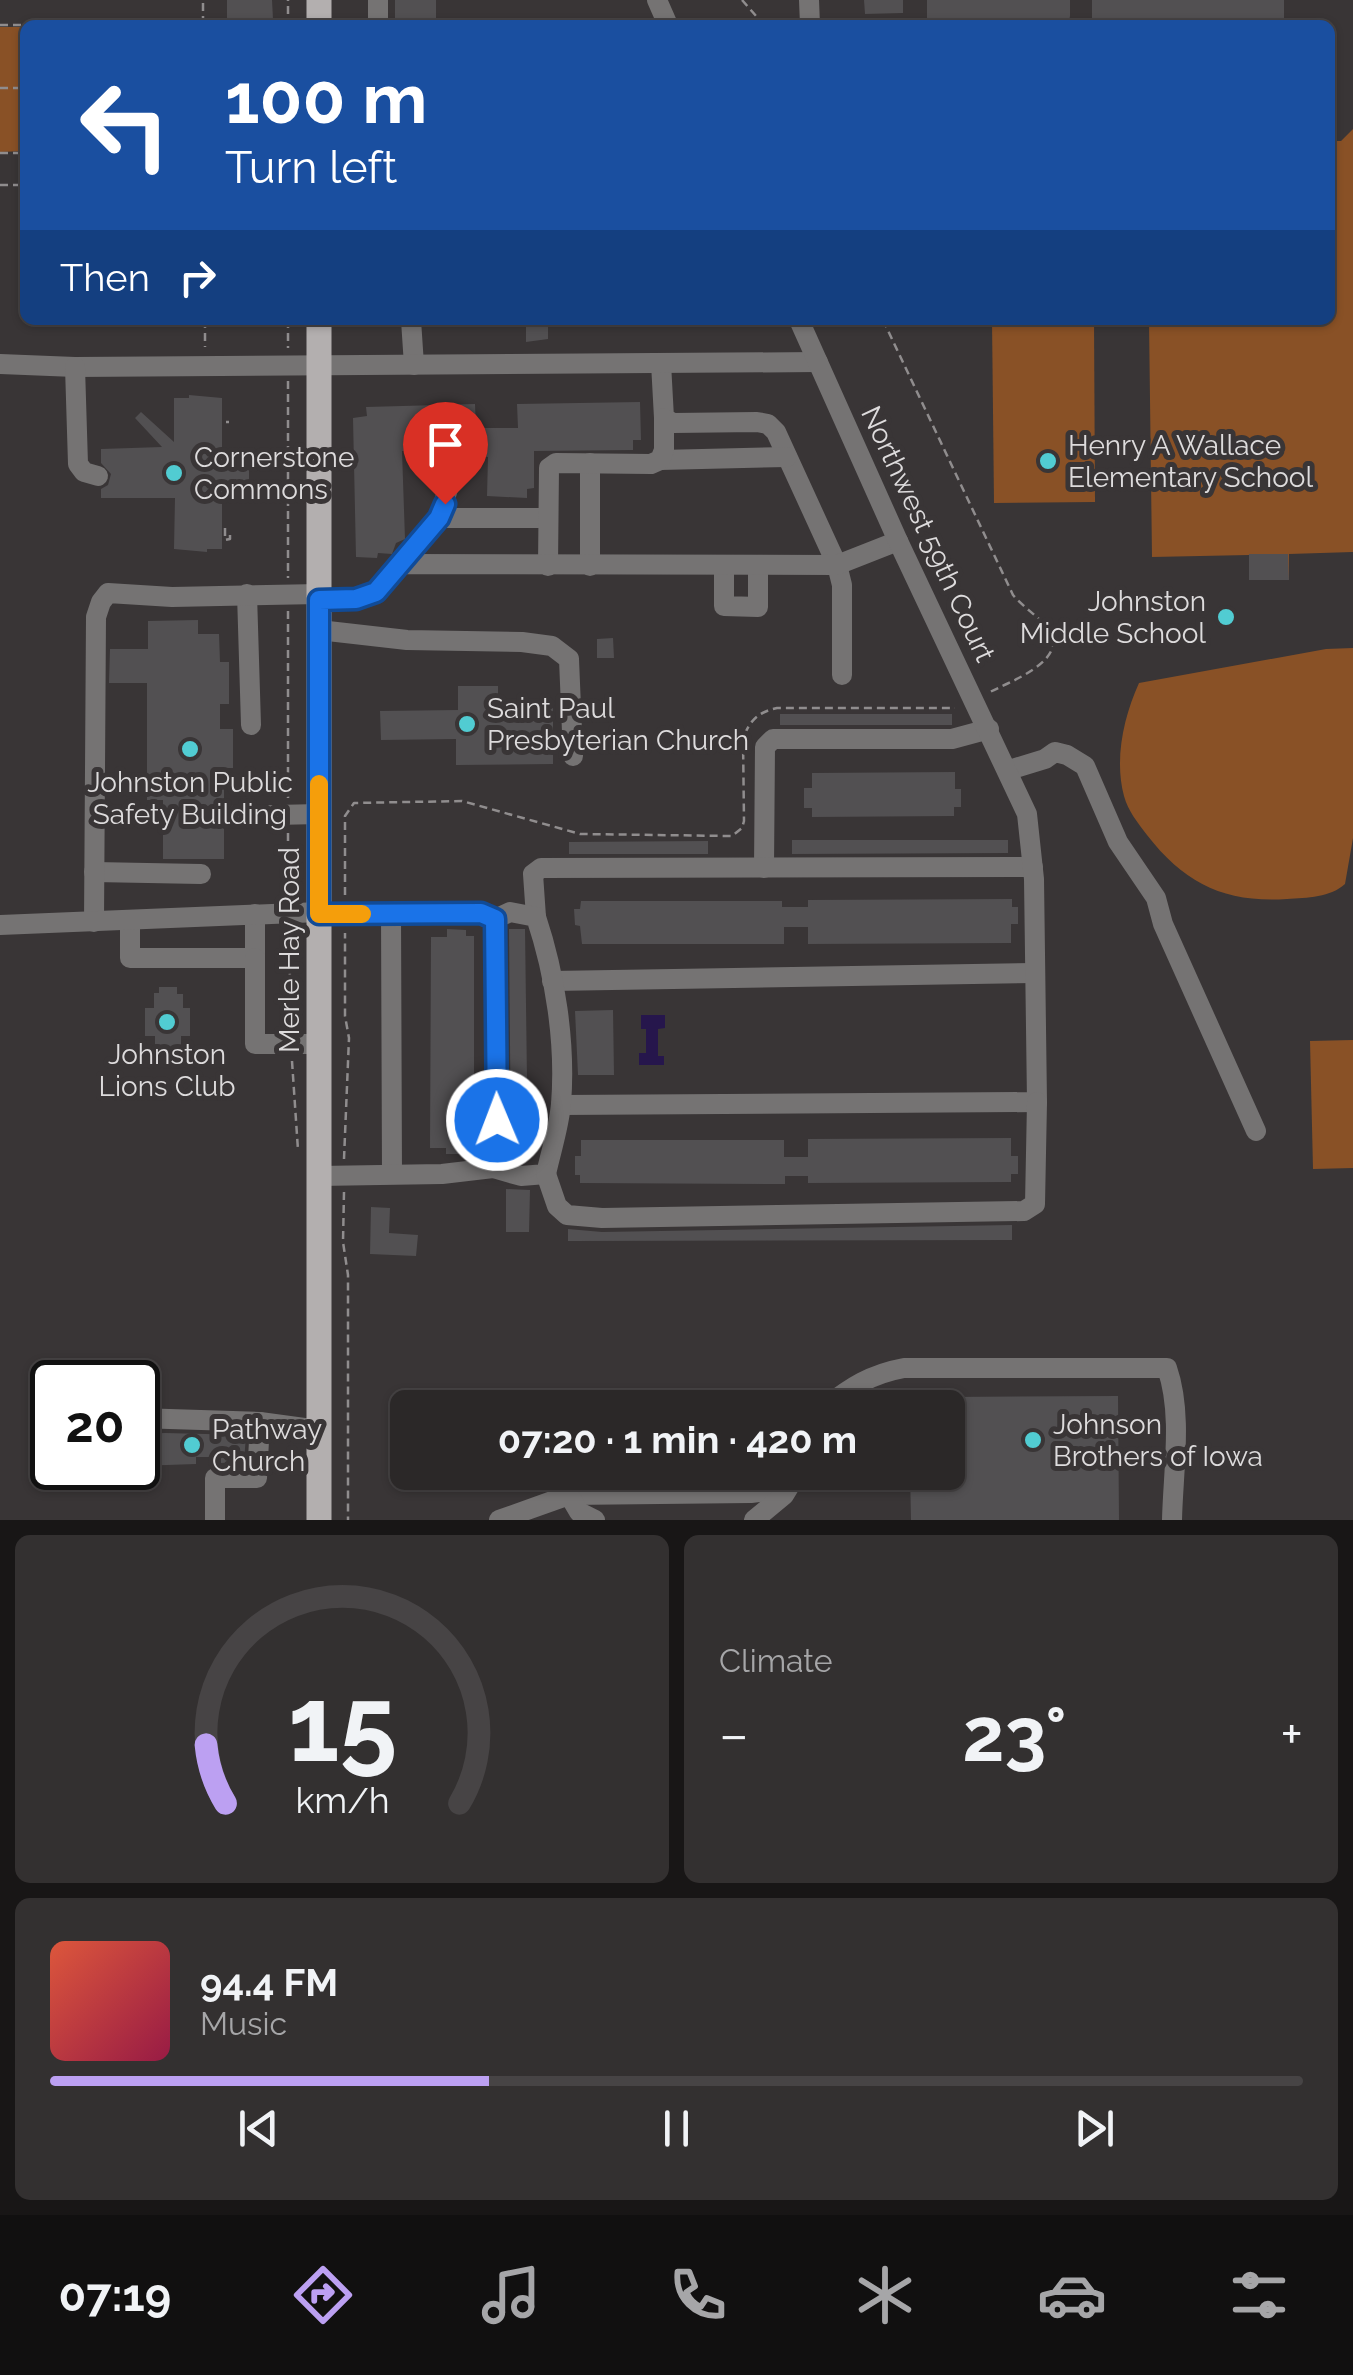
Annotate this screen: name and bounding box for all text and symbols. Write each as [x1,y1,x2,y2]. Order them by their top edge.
text: 100 m [225,57,428,139]
icon: left [60,60,190,190]
text: Turn left [225,141,397,194]
icon: right [170,250,225,305]
text: Then [60,255,150,300]
street label: Northwest 59th Court [854,401,1002,668]
pin [403,402,488,505]
icon: arrive [418,417,473,472]
place label: Henry A Wallace Elementary School [1068,429,1313,494]
place label: Cornerstone Commons [194,441,354,506]
marker: Henry A Wallace Elementary School [1037,450,1059,472]
marker: Cornerstone Commons [163,462,185,484]
place label: Johnston Middle School [1020,585,1206,650]
marker: Johnston Middle School [1215,606,1237,628]
place label: Saint Paul Presbyterian Church [487,692,749,757]
marker: Saint Paul Presbyterian Church [456,713,478,735]
marker: Johnston Public Safety Building [179,738,201,760]
place label: Johnston Public Safety Building [87,766,293,831]
street label: Merle Hay Road [273,847,306,1053]
marker: Johnston Lions Club [156,1011,178,1033]
place label: Johnston Lions Club [99,1038,235,1103]
position arrow [445,1068,549,1172]
speed limit sign: 20 [30,1360,160,1490]
place label: Johnson Brothers of Iowa [1053,1408,1263,1473]
place label: Pathway Church [212,1413,322,1478]
text: 07:20 · 1 min · 420 m [498,1417,857,1462]
marker: Johnson Brothers of Iowa [1022,1429,1044,1451]
marker: Pathway Church [181,1434,203,1456]
text: Climate [719,1642,833,1679]
text: 15 [288,1663,397,1785]
text: 23° [962,1690,1067,1779]
text: − [719,1702,749,1767]
text: + [1280,1702,1303,1767]
text: km/h [295,1779,389,1821]
text: 94.4 FM [200,1960,338,2005]
text: Music [200,2005,287,2042]
icon: previous [231,2101,286,2156]
icon: pause [649,2101,704,2156]
icon: next [1067,2101,1122,2156]
icon: directions [288,2260,358,2330]
icon: music [476,2260,546,2330]
icon: phone [663,2260,733,2330]
icon: climate [850,2260,920,2330]
icon: car [1037,2260,1107,2330]
icon: filters [1224,2260,1294,2330]
text: 07:19 [59,2269,171,2322]

